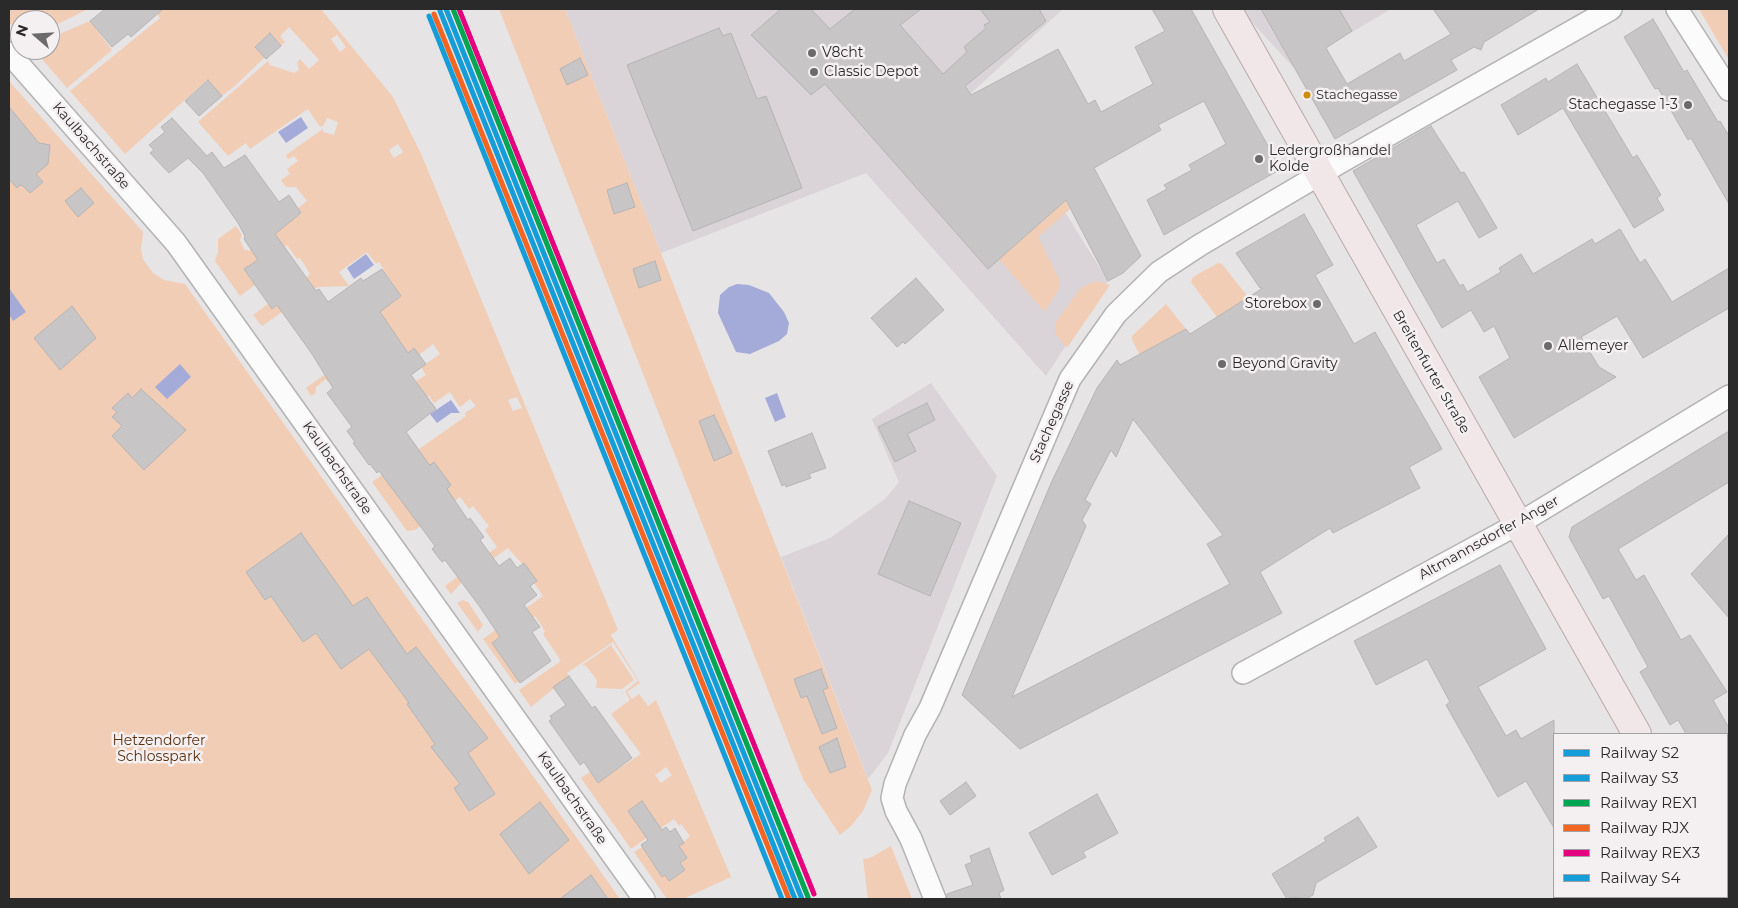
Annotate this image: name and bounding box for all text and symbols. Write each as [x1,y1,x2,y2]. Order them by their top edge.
north arrow [10,10,60,60]
text: N [11,22,32,39]
place label: V8cht [822,45,863,61]
marker: V8cht [806,47,818,59]
place label: Classic Depot [824,64,919,80]
marker: Classic Depot [808,66,820,78]
place label: Stachegasse [1316,87,1398,103]
marker: Stachegasse [1302,90,1312,100]
place label: Stachegasse 1-3 [1568,97,1678,113]
street label: Kaulbachstraße [49,99,133,193]
marker: Stachegasse 1-3 [1682,99,1694,111]
place label: Ledergroßhandel Kolde [1269,143,1391,176]
marker: Ledergroßhandel Kolde [1253,153,1265,165]
place label: Storebox [1245,296,1307,312]
marker: Storebox [1311,298,1323,310]
street label: Breitenfurter Straße [1389,307,1473,437]
place label: Allemeyer [1558,338,1629,354]
marker: Allemeyer [1542,340,1554,352]
place label: Beyond Gravity [1232,356,1338,372]
marker: Beyond Gravity [1216,358,1228,370]
street label: Stachegasse [1026,378,1078,466]
street label: Kaulbachstraße [299,418,375,518]
street label: Altmannsdorfer Anger [1416,492,1562,584]
park label: Hetzendorfer Schlosspark [112,733,206,766]
legend [1553,733,1728,898]
text: Railway S2 [1600,743,1679,762]
street label: Kaulbachstraße [534,748,610,848]
text: Railway S3 [1600,768,1679,787]
text: Railway REX1 [1600,793,1697,812]
text: Railway RJX [1600,818,1689,837]
text: Railway REX3 [1600,843,1700,862]
text: Railway S4 [1600,868,1681,887]

